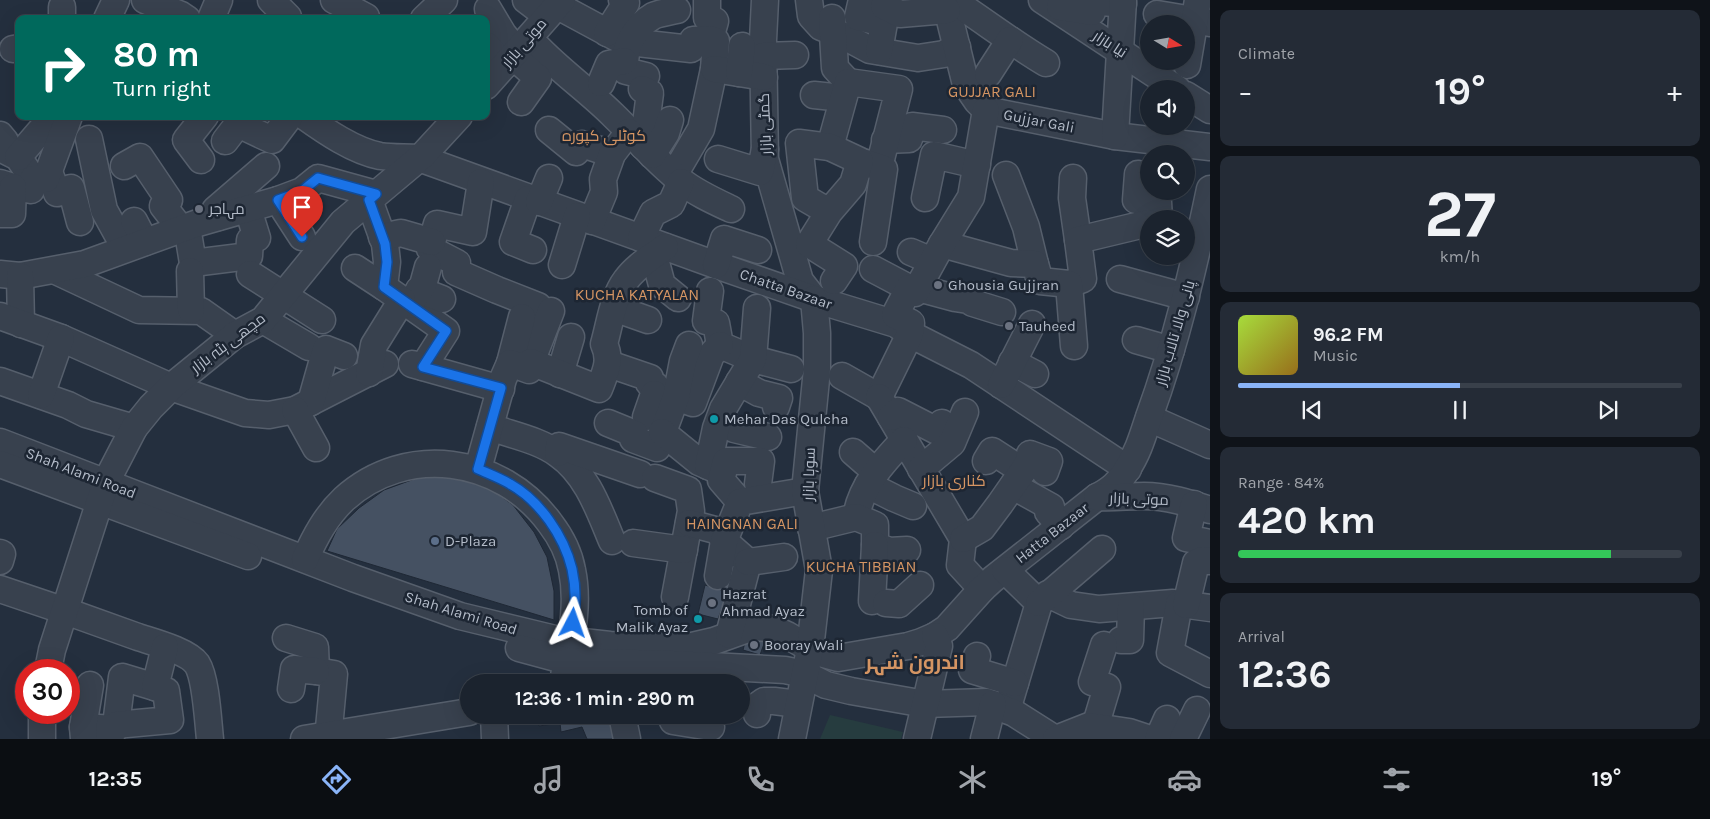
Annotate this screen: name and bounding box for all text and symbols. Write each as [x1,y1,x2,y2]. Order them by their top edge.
street label: موتی بازار [497,15,551,73]
north arrow [1140,15,1195,70]
map controls [1140,15,1195,265]
street label: نیا بازار [1089,26,1130,62]
text: 80 m [113,34,200,75]
icon: right [30,35,95,100]
text: Climate [1238,44,1295,63]
text: 19° [1434,69,1486,114]
text: − [1238,75,1253,108]
text: + [1667,75,1682,108]
text: Turn right [113,76,211,102]
button: sound [1140,80,1195,135]
district label: GUJJAR GALI [948,82,1036,101]
street label: گمٹی بازار [755,93,776,156]
street label: Gujjar Gali [1002,105,1076,137]
district label: کوٹلی کپورہ [562,126,646,146]
button: search [1140,145,1195,200]
text: 27 [1424,176,1496,252]
pin [281,186,323,237]
icon: arrive [288,193,316,221]
place label: مہاجر [208,200,245,220]
marker: مہاجر [193,203,205,215]
button: layers [1140,210,1195,265]
text: km/h [1440,247,1480,266]
street label: Chatta Bazaar [738,265,835,313]
place label: Ghousia Gujjran [948,276,1059,294]
street label: پانی والا تالاب بازار [1151,278,1200,389]
marker: Ghousia Gujjran [932,279,944,291]
district label: KUCHA KATYALAN [575,285,699,304]
street label: مچھی ہٹہ بازار [186,309,269,378]
place label: Tauheed [1019,317,1076,335]
marker: Tauheed [1003,320,1015,332]
text: 96.2 FM [1313,324,1384,346]
text: Music [1313,346,1358,365]
icon: previous [1298,396,1326,424]
icon: pause [1446,396,1474,424]
icon: next [1594,396,1622,424]
place label: Mehar Das Qulcha [724,410,848,428]
marker: Mehar Das Qulcha [708,413,720,425]
street label: Shah Alami Road [23,444,139,502]
street label: سوہا بازار [799,447,820,502]
district label: کناری بازار [921,471,986,491]
text: Range · 84% [1238,473,1324,492]
street label: موتی بازار [1108,489,1169,510]
street label: Hatta Bazaar [1012,498,1093,567]
text: 420 km [1238,498,1376,543]
district label: HAINGNAN GALI [686,514,798,533]
place label: D-Plaza [445,532,496,550]
marker: D-Plaza [429,535,441,547]
district label: KUCHA TIBBIAN [806,557,916,576]
place label: Hazrat Ahmad Ayaz [722,585,805,620]
street label: Shah Alami Road [403,587,519,639]
position arrow [546,596,598,648]
marker: Hazrat Ahmad Ayaz [706,597,718,609]
place label: Tomb of Malik Ayaz [616,601,689,636]
marker: Tomb of Malik Ayaz [692,613,704,625]
text: Arrival [1238,627,1285,646]
place label: Booray Wali [764,636,844,654]
marker: Booray Wali [748,639,760,651]
district label: اندرون شہر [864,651,965,676]
text: 12:36 [1238,652,1331,697]
speed limit sign: 30 [15,659,80,724]
text: 12:36 · 1 min · 290 m [515,688,695,710]
icon: directions [319,762,354,797]
icon: music [531,762,566,797]
icon: phone [743,762,778,797]
icon: climate [955,762,990,797]
icon: car [1167,762,1202,797]
icon: filters [1379,762,1414,797]
text: 12:35 [89,766,142,792]
text: 19° [1592,766,1621,792]

